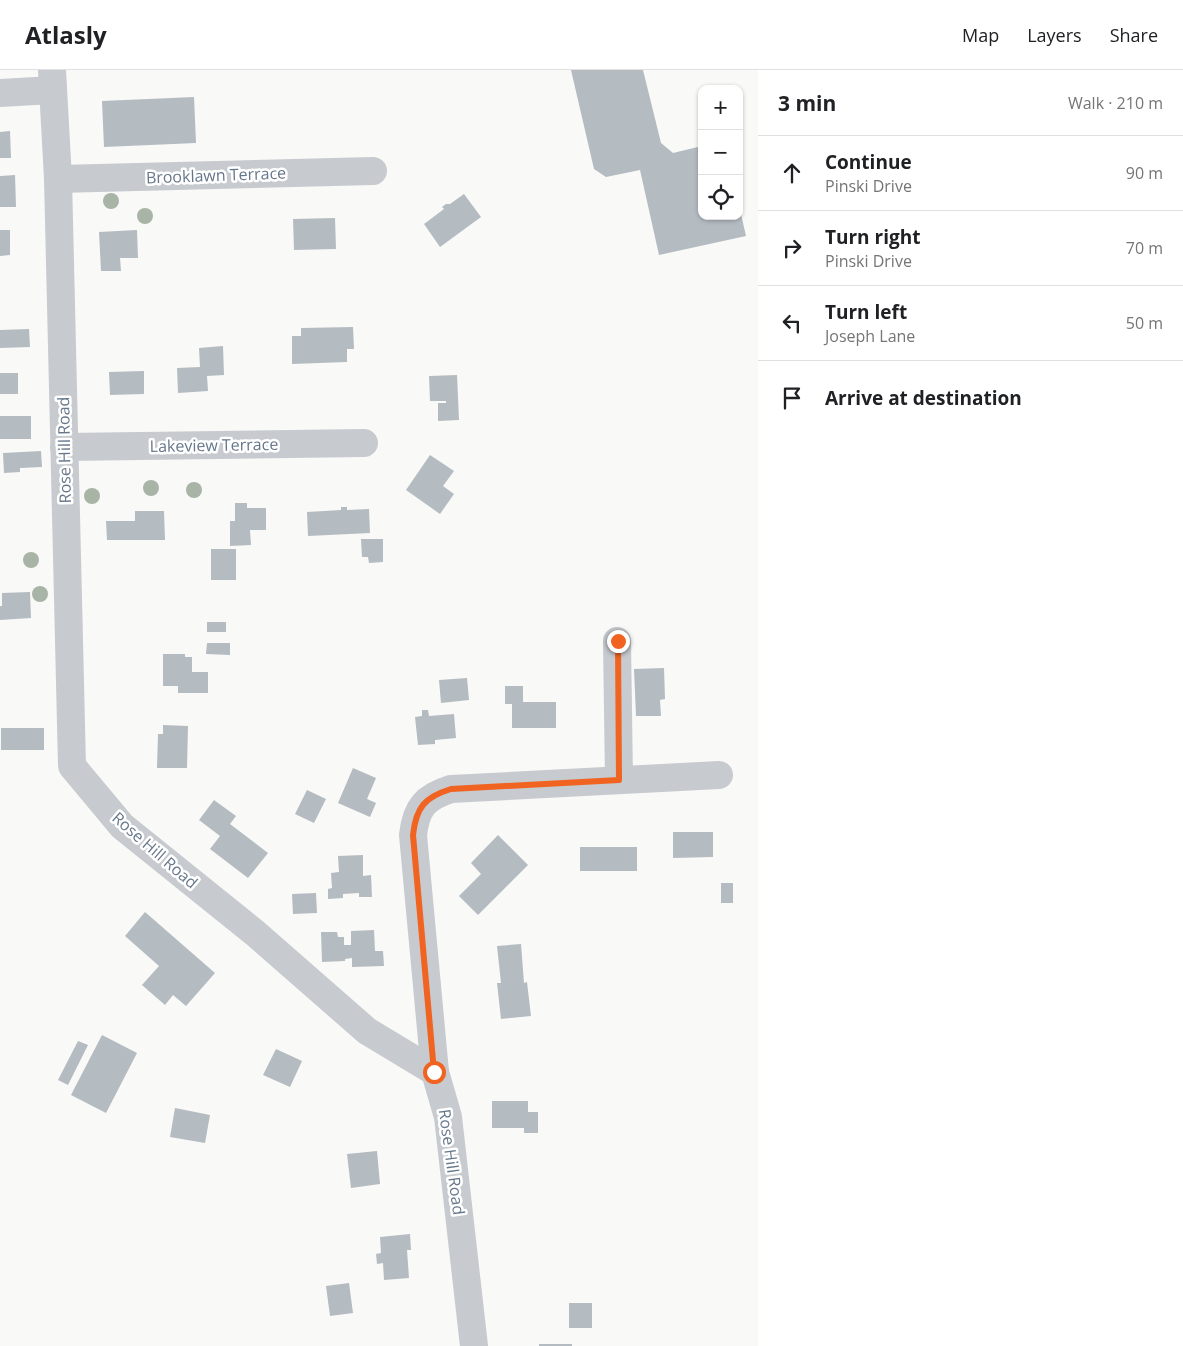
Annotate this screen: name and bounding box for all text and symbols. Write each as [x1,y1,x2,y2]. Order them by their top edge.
text: Atlasly [25,18,107,51]
text: Map [962,23,999,47]
text: Layers [1027,23,1082,47]
text: Share [1110,23,1158,47]
map controls [698,85,743,220]
button: + [698,85,743,130]
text: 3 min [778,89,836,117]
text: Walk · 210 m [1068,92,1163,114]
button: − [698,130,743,175]
text: Continue [825,149,912,175]
icon: ahead [778,159,806,187]
street label: Brooklawn Terrace [146,162,286,188]
text: 90 m [1126,162,1163,184]
button: locate [698,175,743,220]
text: Pinski Drive [825,175,912,197]
text: Turn right [825,224,920,250]
icon: right [778,234,806,262]
text: 70 m [1126,237,1163,259]
text: Pinski Drive [825,250,912,272]
text: Turn left [825,299,907,325]
icon: left [778,309,806,337]
text: 50 m [1126,312,1163,334]
text: Joseph Lane [825,325,915,347]
icon: arrive [778,384,806,412]
text: Arrive at destination [825,385,1022,411]
street label: Rose Hill Road [52,397,76,503]
street label: Lakeview Terrace [150,433,279,457]
route end [607,630,630,653]
street label: Rose Hill Road [108,807,202,893]
route start [423,1061,446,1084]
street label: Rose Hill Road [434,1108,470,1216]

